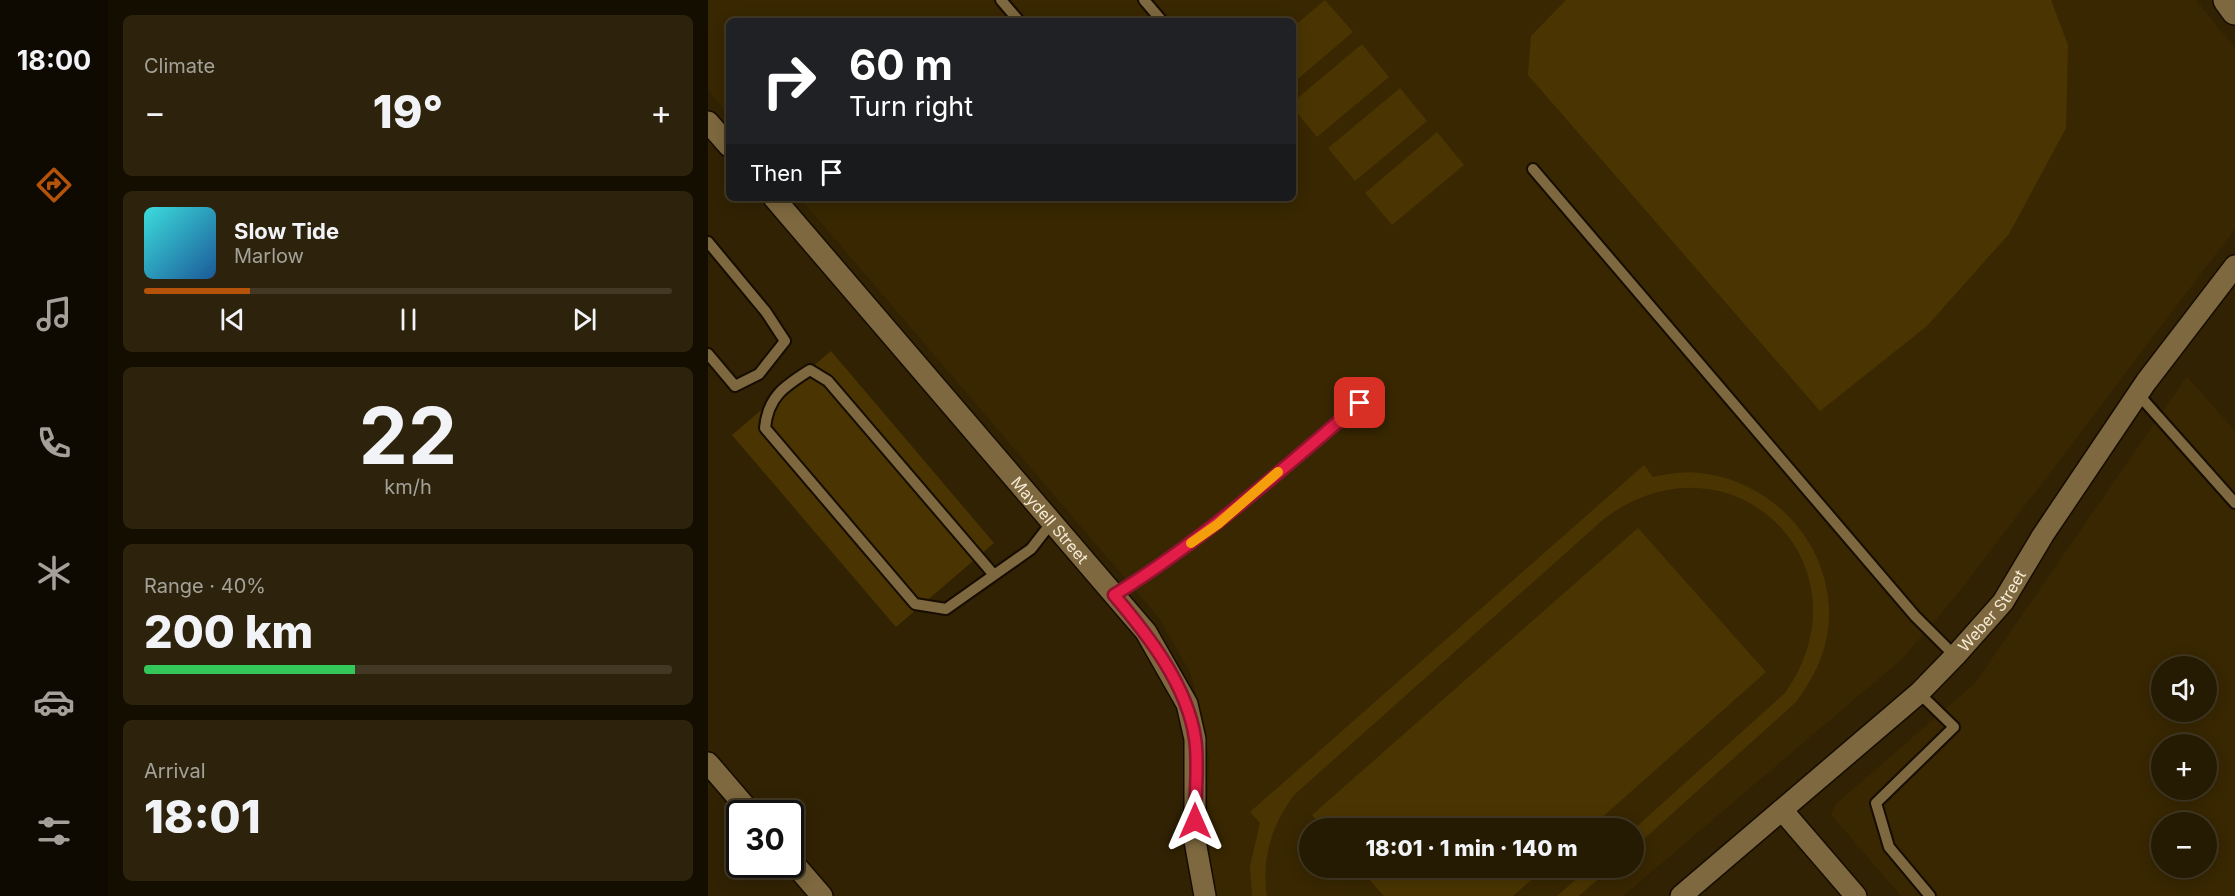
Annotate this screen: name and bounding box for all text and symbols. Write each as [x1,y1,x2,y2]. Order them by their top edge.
text: 60 m [849,39,953,90]
icon: right [750,42,828,120]
text: 18:00 [17,44,91,77]
text: Climate [144,54,215,78]
text: 19° [373,84,443,139]
text: Turn right [849,90,973,123]
text: − [144,92,166,132]
text: + [650,92,672,132]
icon: arrive [815,156,848,189]
text: Then [750,160,803,186]
icon: directions [33,164,75,206]
text: Slow Tide [234,218,339,244]
text: Marlow [234,244,304,268]
icon: music [33,293,75,335]
icon: previous [216,303,249,336]
icon: pause [392,303,425,336]
icon: next [568,303,601,336]
pin [1334,377,1385,428]
icon: arrive [1343,386,1376,419]
text: 22 [359,388,457,483]
icon: phone [33,422,75,464]
street label: Maydell Street [1007,472,1093,568]
text: km/h [384,475,432,499]
icon: climate [33,552,75,594]
street label: Weber Street [1954,566,2030,656]
text: Range · 40% [144,574,266,598]
text: 200 km [144,604,313,659]
map controls [2151,656,2217,878]
button: sound [2151,656,2217,722]
icon: car [33,681,75,723]
button: + [2151,734,2217,800]
text: Arrival [144,759,206,783]
text: 18:01 [144,789,261,844]
position arrow [1163,789,1227,853]
speed limit sign: 30 [726,800,804,878]
icon: filters [33,810,75,852]
button: − [2151,812,2217,878]
text: 18:01 · 1 min · 140 m [1365,835,1578,861]

